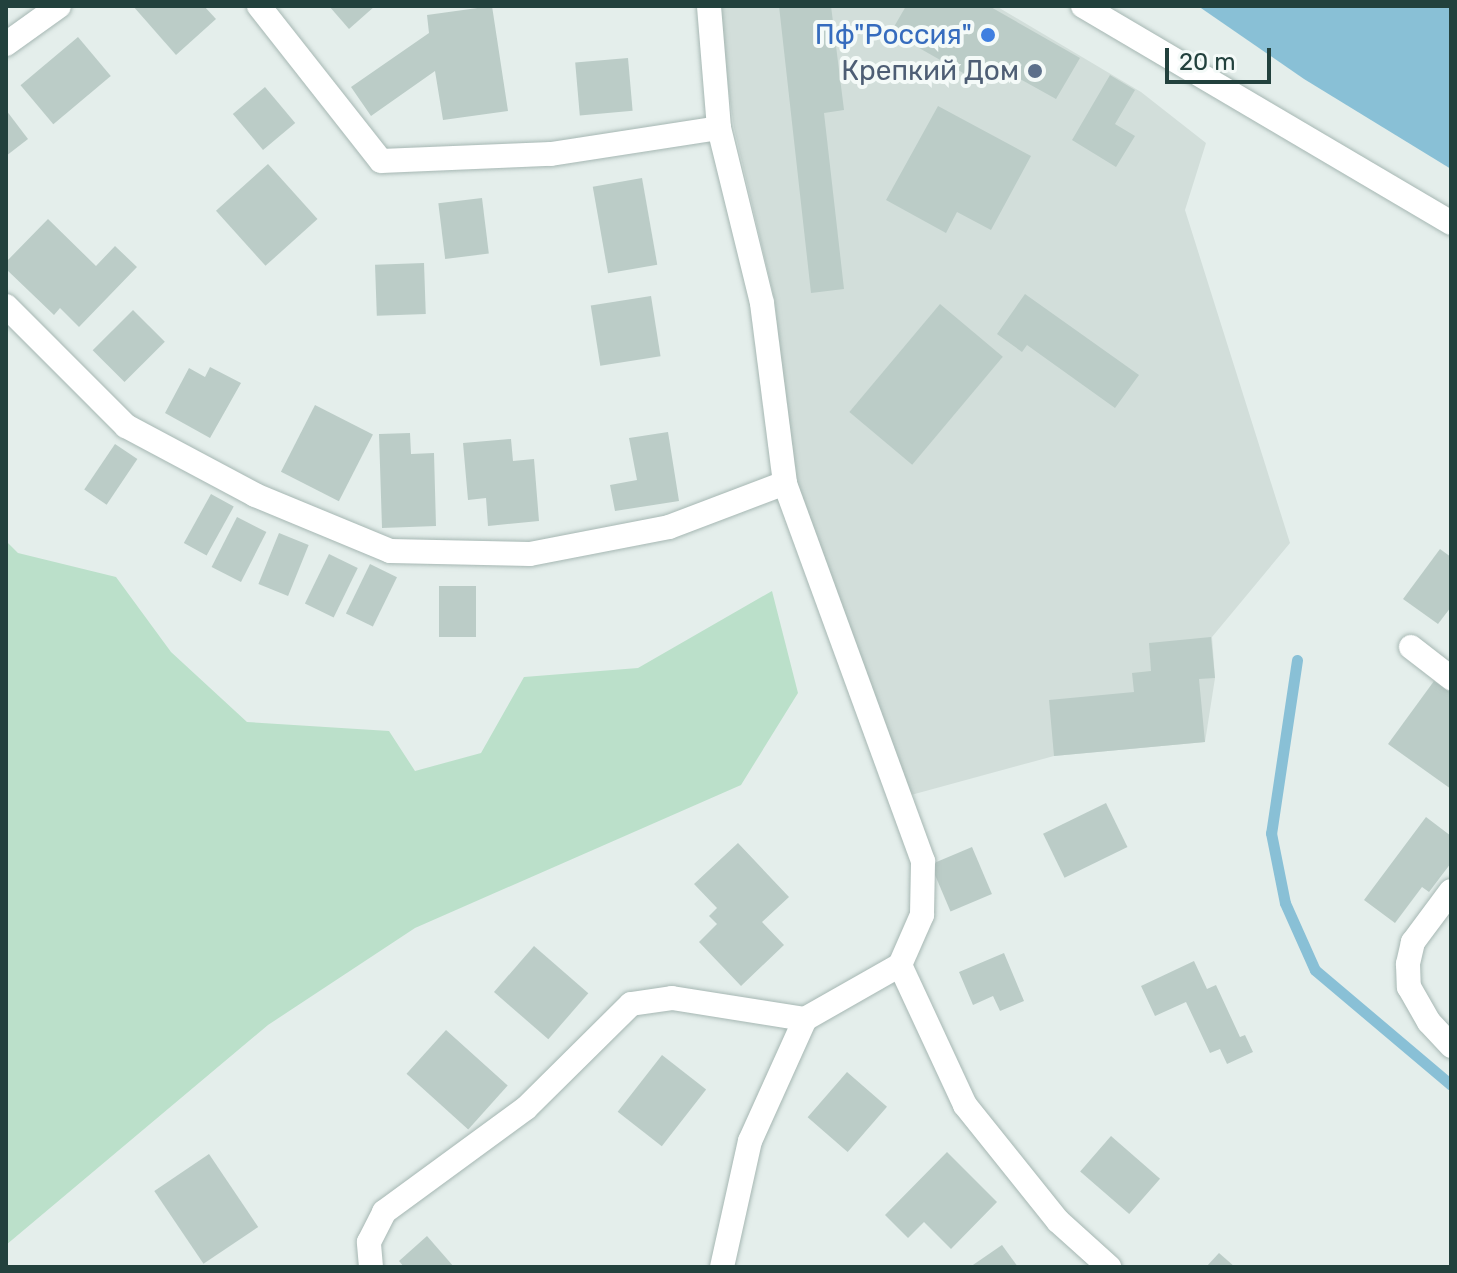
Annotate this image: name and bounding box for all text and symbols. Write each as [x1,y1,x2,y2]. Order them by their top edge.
place label: Пф"Россия" [815,18,972,52]
marker: Пф"Россия" [979,26,997,44]
scale bar [1169,32,1275,82]
text: 20 m [1179,48,1236,76]
place label: Крепкий Дом [841,54,1019,88]
marker: Крепкий Дом [1026,62,1044,80]

